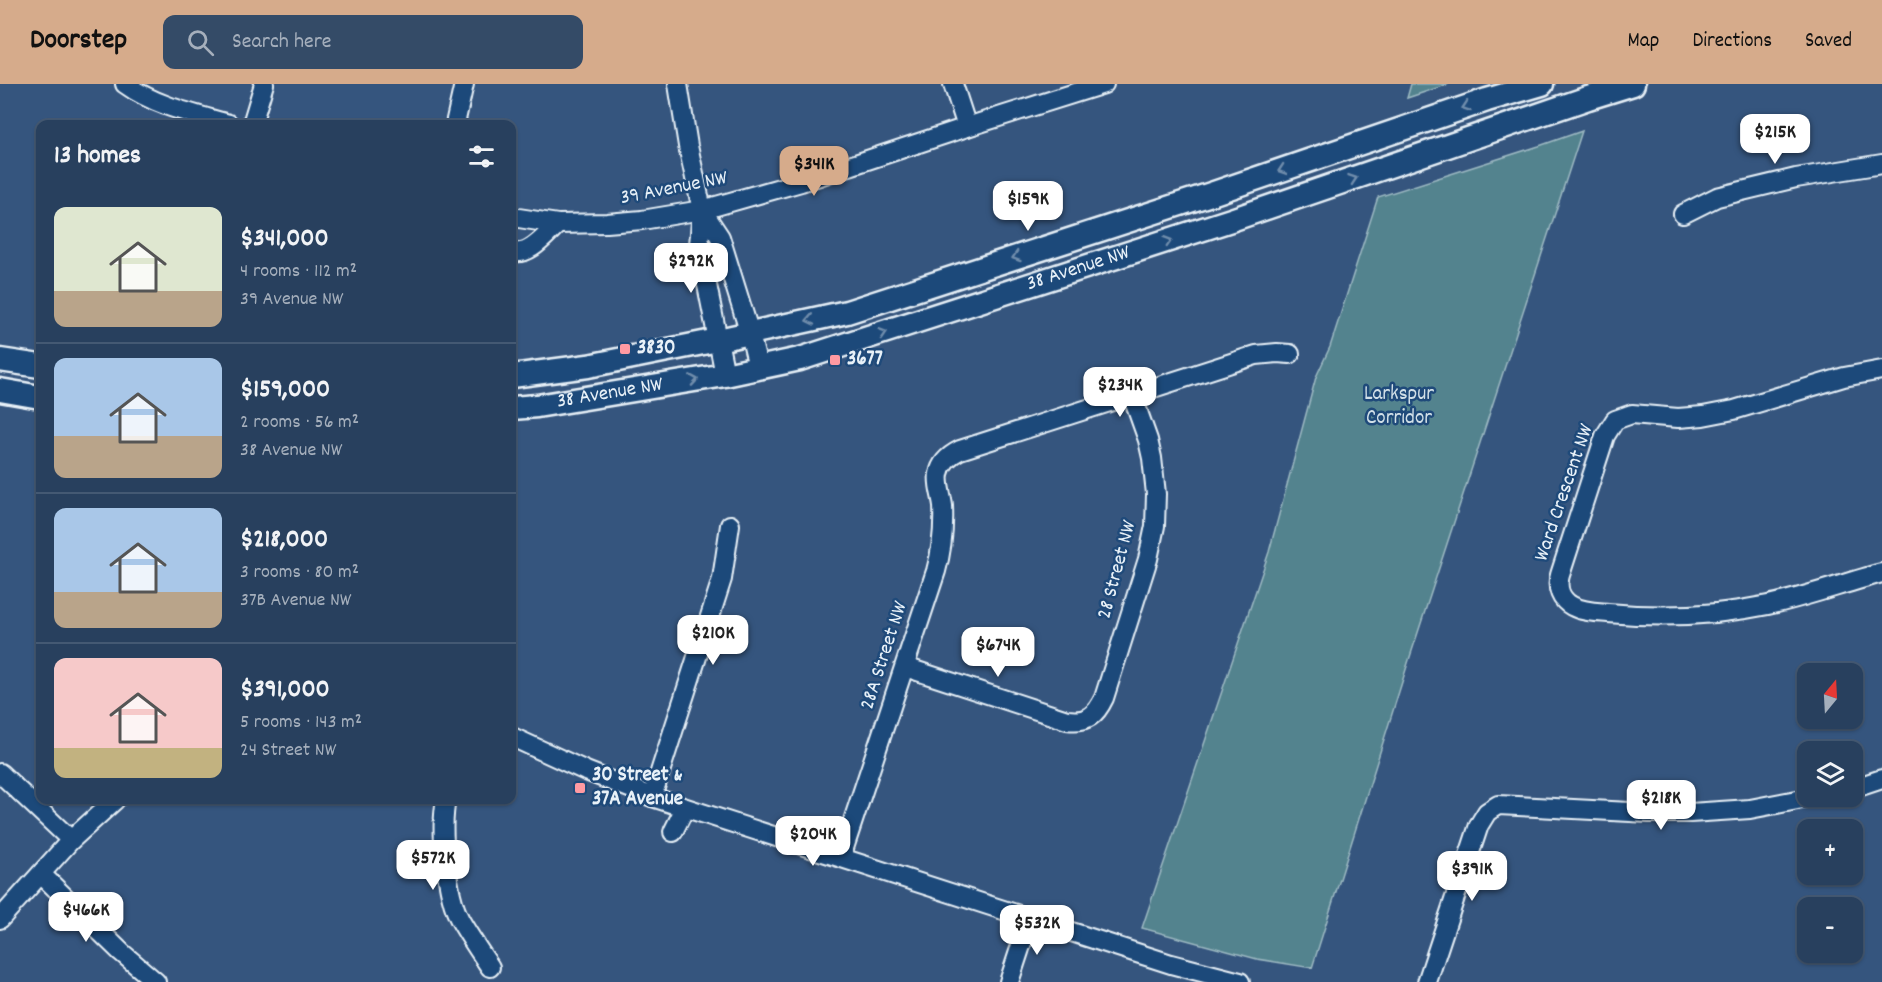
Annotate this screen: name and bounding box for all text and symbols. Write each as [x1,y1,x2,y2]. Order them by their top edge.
search box [163,15,583,69]
text: Doorstep [30,22,127,62]
icon: search [184,26,217,59]
text: Search here [232,27,332,58]
text: Map [1628,27,1659,57]
text: Directions [1692,27,1772,57]
text: Saved [1805,27,1852,57]
one-way arrow [1461,100,1472,113]
pin: $215K [1733,114,1817,165]
text: $215K [1754,119,1796,147]
text: 13 homes [54,138,141,175]
icon: filters [465,140,498,173]
pin: $341K [772,146,856,197]
text: $341K [794,151,834,179]
one-way arrow [1277,163,1288,176]
street label: 39 Avenue NW [618,164,731,214]
one-way arrow [1347,174,1358,186]
pin: $159K [986,181,1070,232]
text: $159K [1007,186,1049,214]
text: $341,000 [240,221,329,258]
icon: home [102,231,174,303]
one-way arrow [1162,236,1173,248]
street label: 38 Avenue NW [1023,238,1135,300]
pin: $292K [649,243,733,294]
text: $292K [668,248,714,276]
one-way arrow [1011,249,1022,262]
text: 4 rooms · 112 m² [240,258,357,286]
text: 39 Avenue NW [240,286,343,314]
one-way arrow [805,313,815,326]
one-way arrow [877,327,888,340]
place label: 3830 [637,334,676,364]
marker: 3830 [618,342,632,356]
place label: 3677 [847,345,883,375]
marker: 3677 [828,353,842,367]
pin: $234K [1078,367,1162,418]
street label: 38 Avenue NW [555,370,666,418]
text: $159,000 [240,372,330,409]
text: $234K [1097,372,1143,400]
one-way arrow [688,374,698,387]
park label: Larkspur Corridor [1364,380,1434,434]
icon: home [102,382,174,454]
text: 2 rooms · 56 m² [240,409,359,437]
street label: Ward Crescent NW [1528,420,1603,565]
text: 38 Avenue NW [240,437,342,465]
street label: 28 Street NW [1090,517,1146,623]
text: $218,000 [240,522,328,559]
icon: home [102,532,174,604]
text: 3 rooms · 80 m² [240,559,359,587]
text: 37B Avenue NW [240,587,351,615]
street label: 28A Street NW [853,597,917,714]
pin: $210K [671,615,755,666]
text: $210K [691,620,735,648]
pin: $674K [956,627,1040,678]
text: $674K [975,632,1021,660]
north arrow [1797,663,1863,729]
map controls [1797,663,1863,963]
text: $391,000 [240,672,330,709]
icon: home [102,682,174,754]
text: 5 rooms · 143 m² [240,709,362,737]
text: 24 Street NW [240,737,336,765]
button: layers [1797,741,1863,807]
place label: 30 Street & 37A Avenue [592,761,683,815]
pin: $218K [1619,780,1703,831]
marker: 30 Street & 37A Avenue [573,781,587,795]
text: $218K [1641,785,1681,813]
pin: $204K [771,816,855,867]
button: + [1797,819,1863,885]
text: $204K [789,821,837,849]
pin: $572K [391,840,475,891]
text: $572K [410,845,456,873]
pin: $391K [1430,851,1514,902]
text: $391K [1451,856,1493,884]
pin: $466K [44,892,128,943]
text: $466K [62,897,110,925]
button: − [1797,897,1863,963]
pin: $532K [995,905,1079,956]
text: $532K [1014,910,1060,938]

